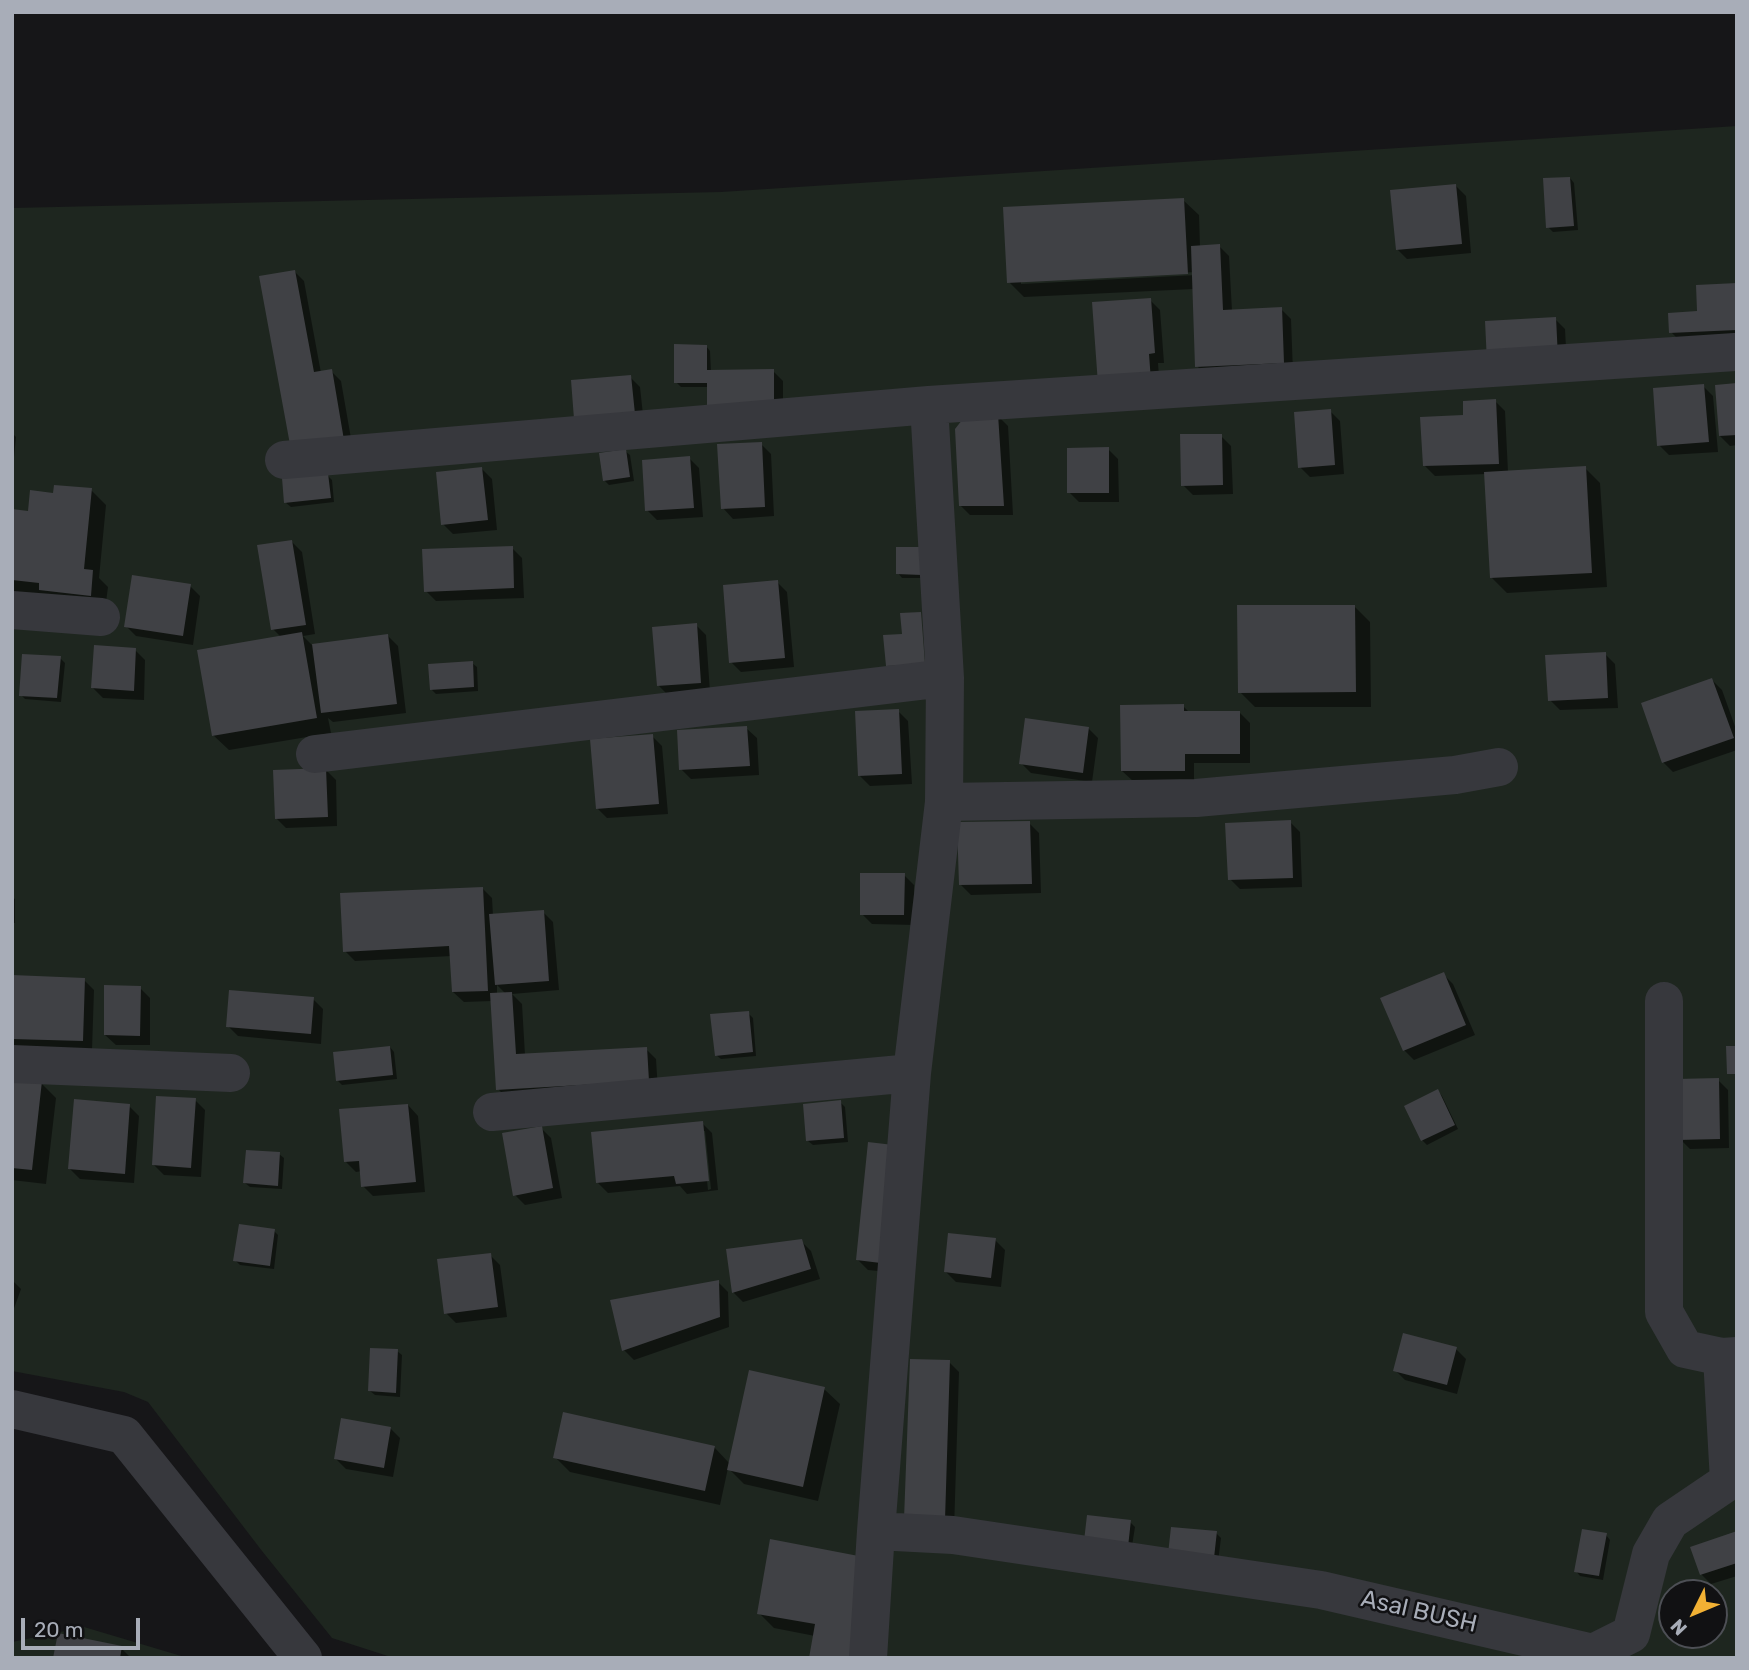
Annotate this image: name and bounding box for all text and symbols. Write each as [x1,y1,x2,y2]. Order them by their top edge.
north arrow [1658,1579,1728,1649]
street label: Asal BUSH [1358,1585,1480,1639]
scale bar [24,1604,144,1648]
text: N [1666,1614,1692,1640]
text: 20 m [34,1617,83,1642]

